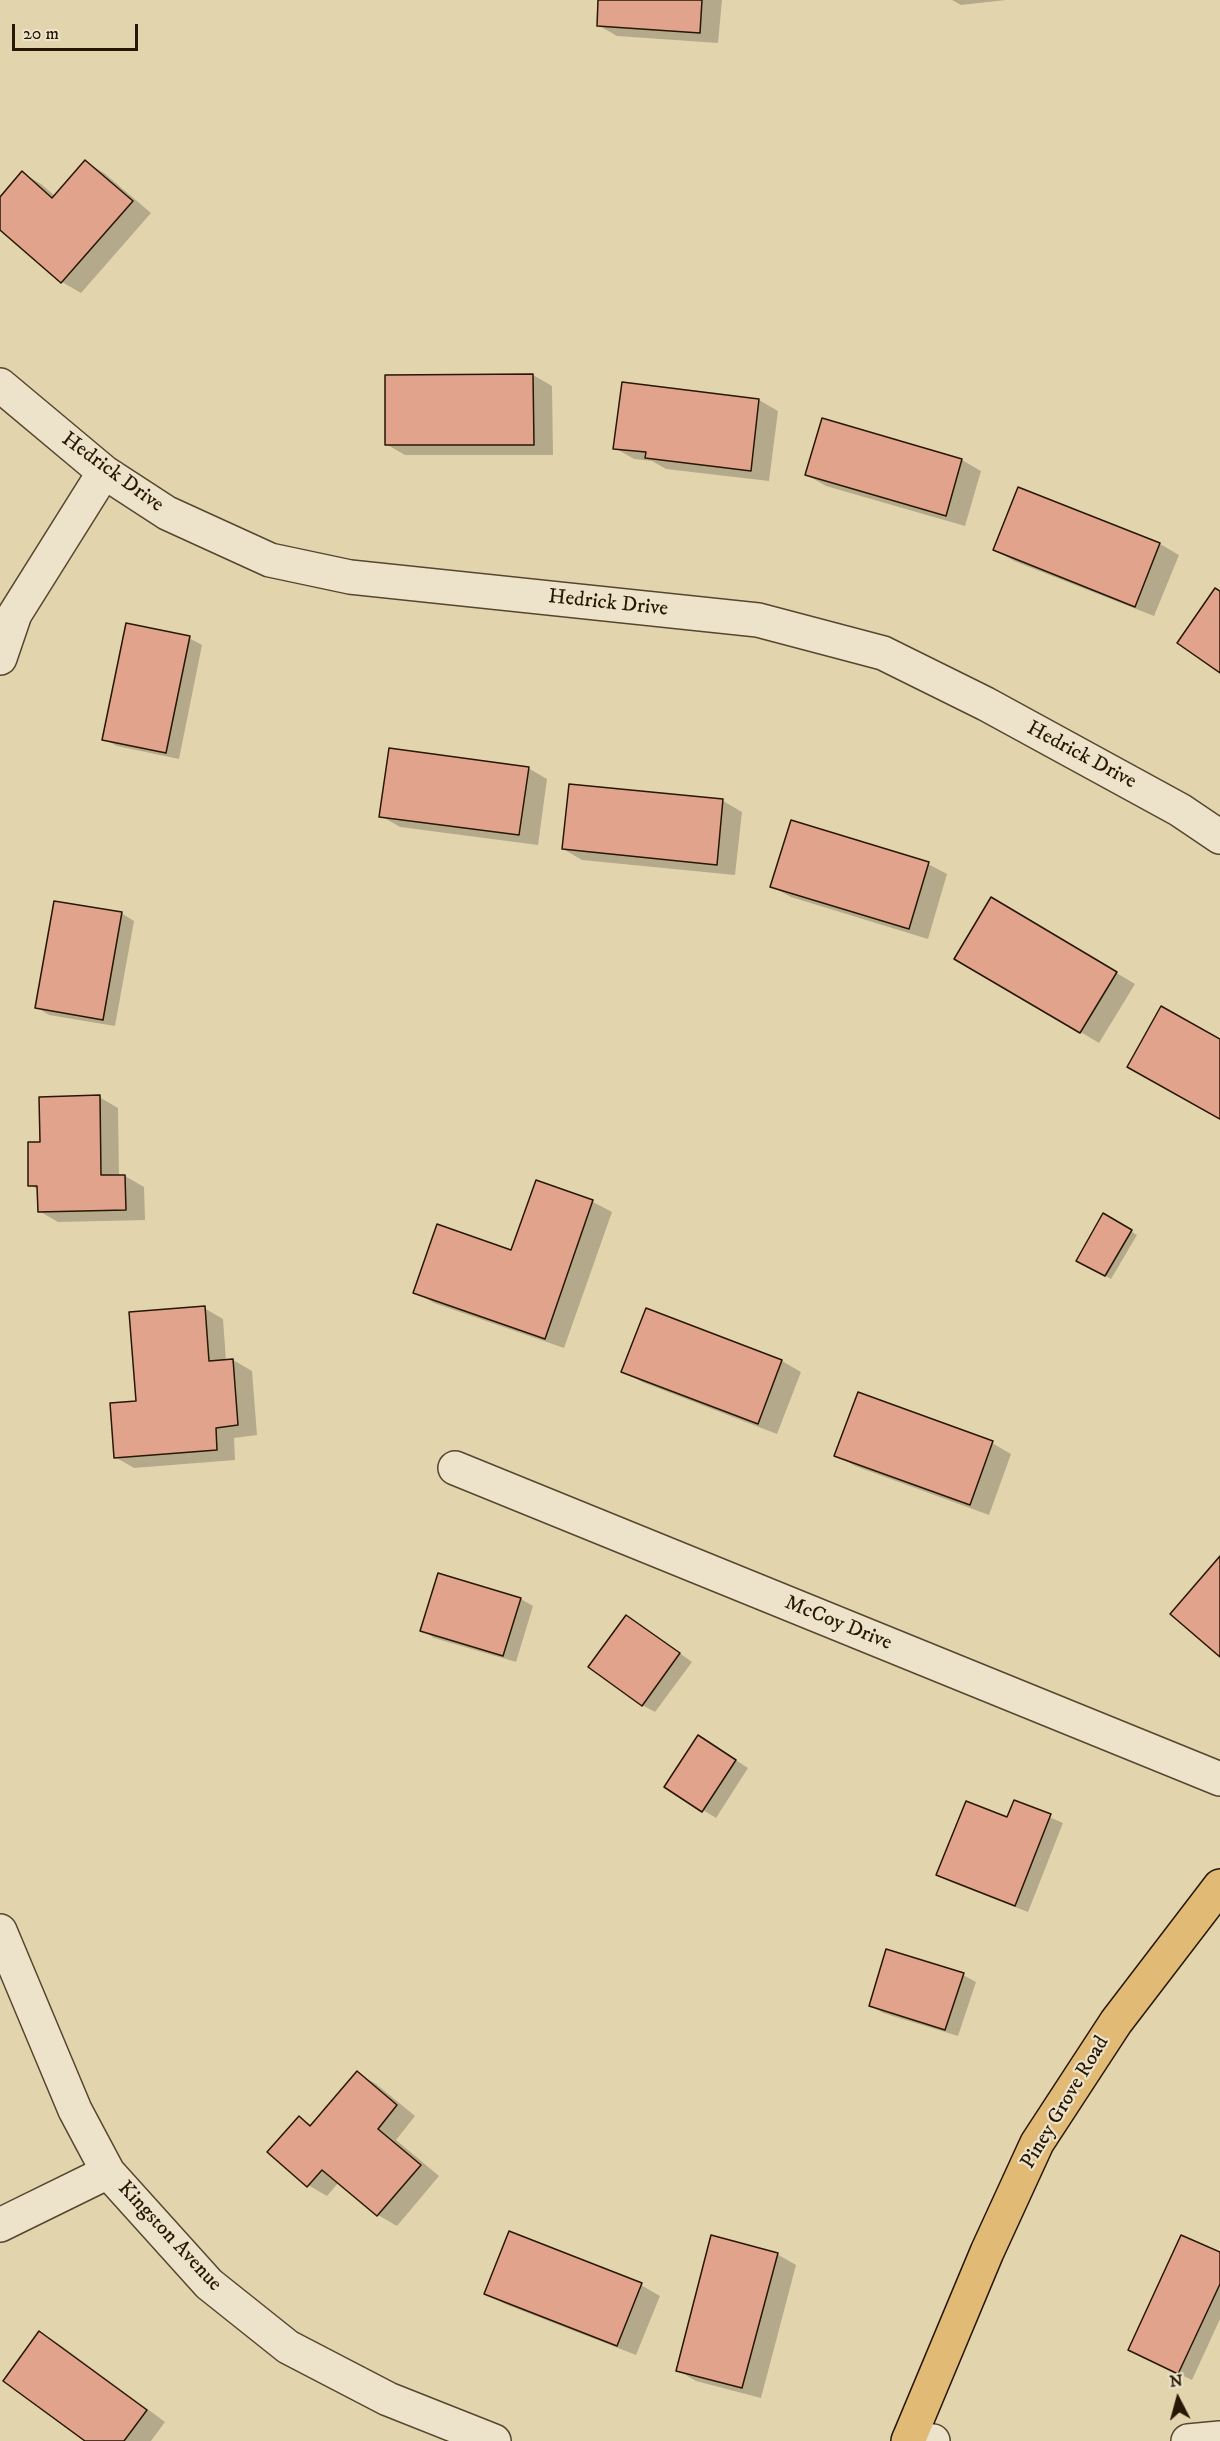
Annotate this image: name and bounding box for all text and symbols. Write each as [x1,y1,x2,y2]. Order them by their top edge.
scale bar [15,12,141,50]
text: 20 m [23,23,59,45]
street label: Hedrick Drive [56,427,168,519]
street label: Hedrick Drive [547,585,669,623]
street label: Hedrick Drive [1022,717,1140,795]
street label: McCoy Drive [781,1591,895,1657]
street label: Piney Grove Road [1017,2032,1115,2174]
street label: Kingston Avenue [112,2177,226,2297]
north arrow [1148,2369,1208,2429]
text: N [1169,2370,1184,2392]

